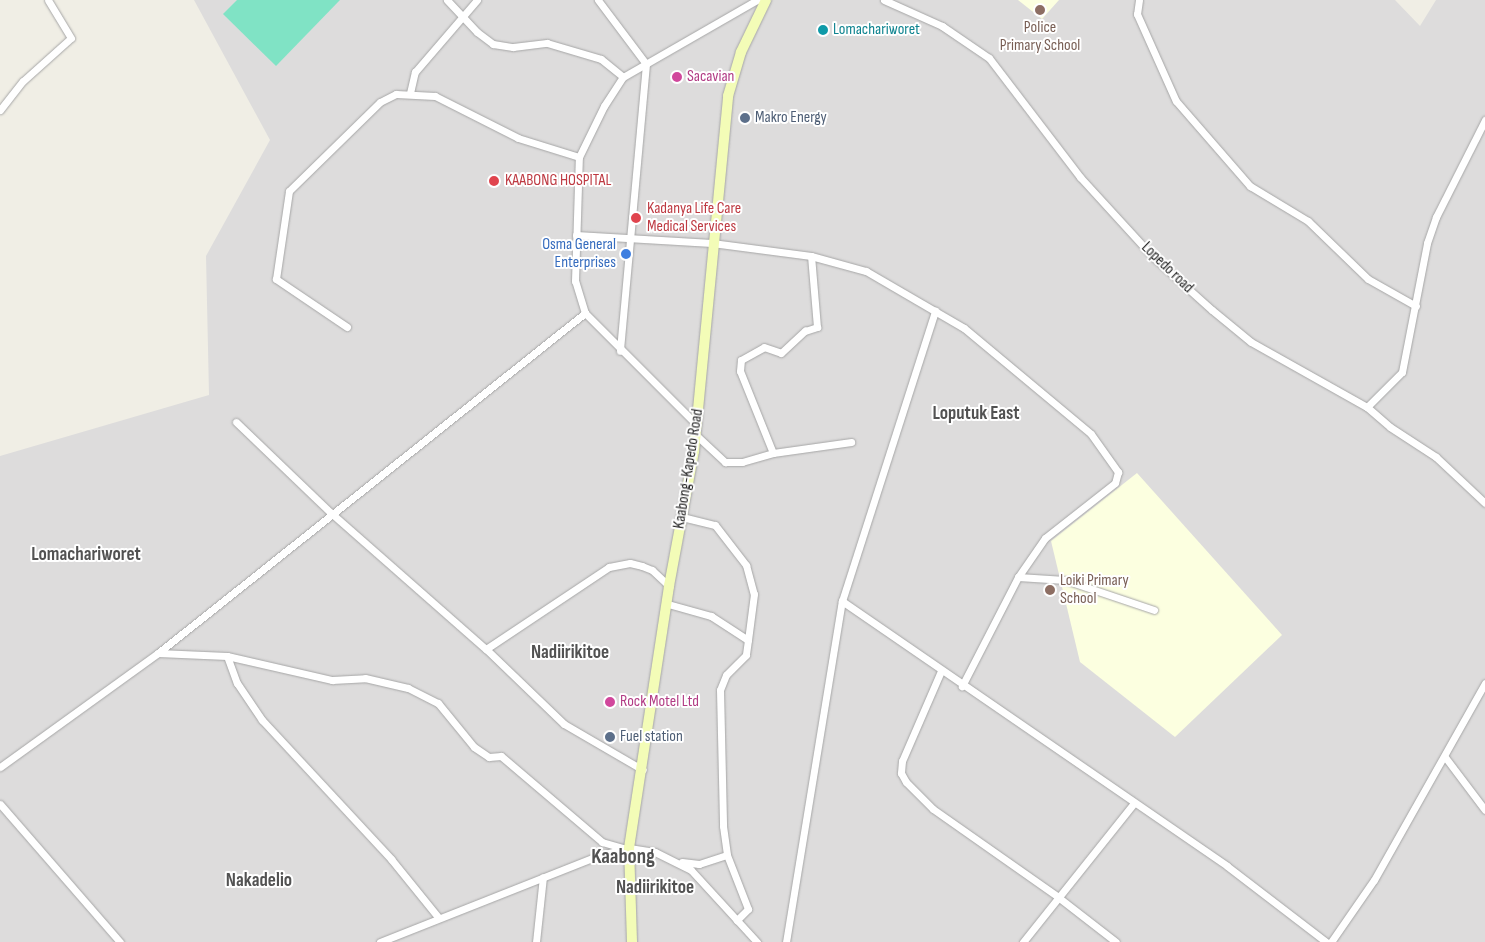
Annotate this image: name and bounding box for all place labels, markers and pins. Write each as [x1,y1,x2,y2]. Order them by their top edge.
marker: Police Primary School [1034,4,1046,16]
place label: Police Primary School [1000,18,1080,56]
place label: Lomachariworet [833,20,920,40]
marker: Lomachariworet [817,24,829,36]
place label: Sacavian [687,67,734,87]
marker: Sacavian [671,71,683,83]
place label: Makro Energy [755,108,827,128]
marker: Makro Energy [739,112,751,124]
place label: KAABONG HOSPITAL [505,171,611,191]
marker: KAABONG HOSPITAL [487,174,501,188]
place label: Kadanya Life Care Medical Services [647,199,741,237]
marker: Kadanya Life Care Medical Services [629,211,643,225]
place label: Osma General Enterprises [542,235,616,273]
marker: Osma General Enterprises [620,248,632,260]
place label: Loiki Primary School [1060,571,1129,609]
marker: Loiki Primary School [1044,584,1056,596]
place label: Rock Motel Ltd [620,692,699,712]
marker: Rock Motel Ltd [604,696,616,708]
place label: Fuel station [620,727,683,747]
marker: Fuel station [604,731,616,743]

